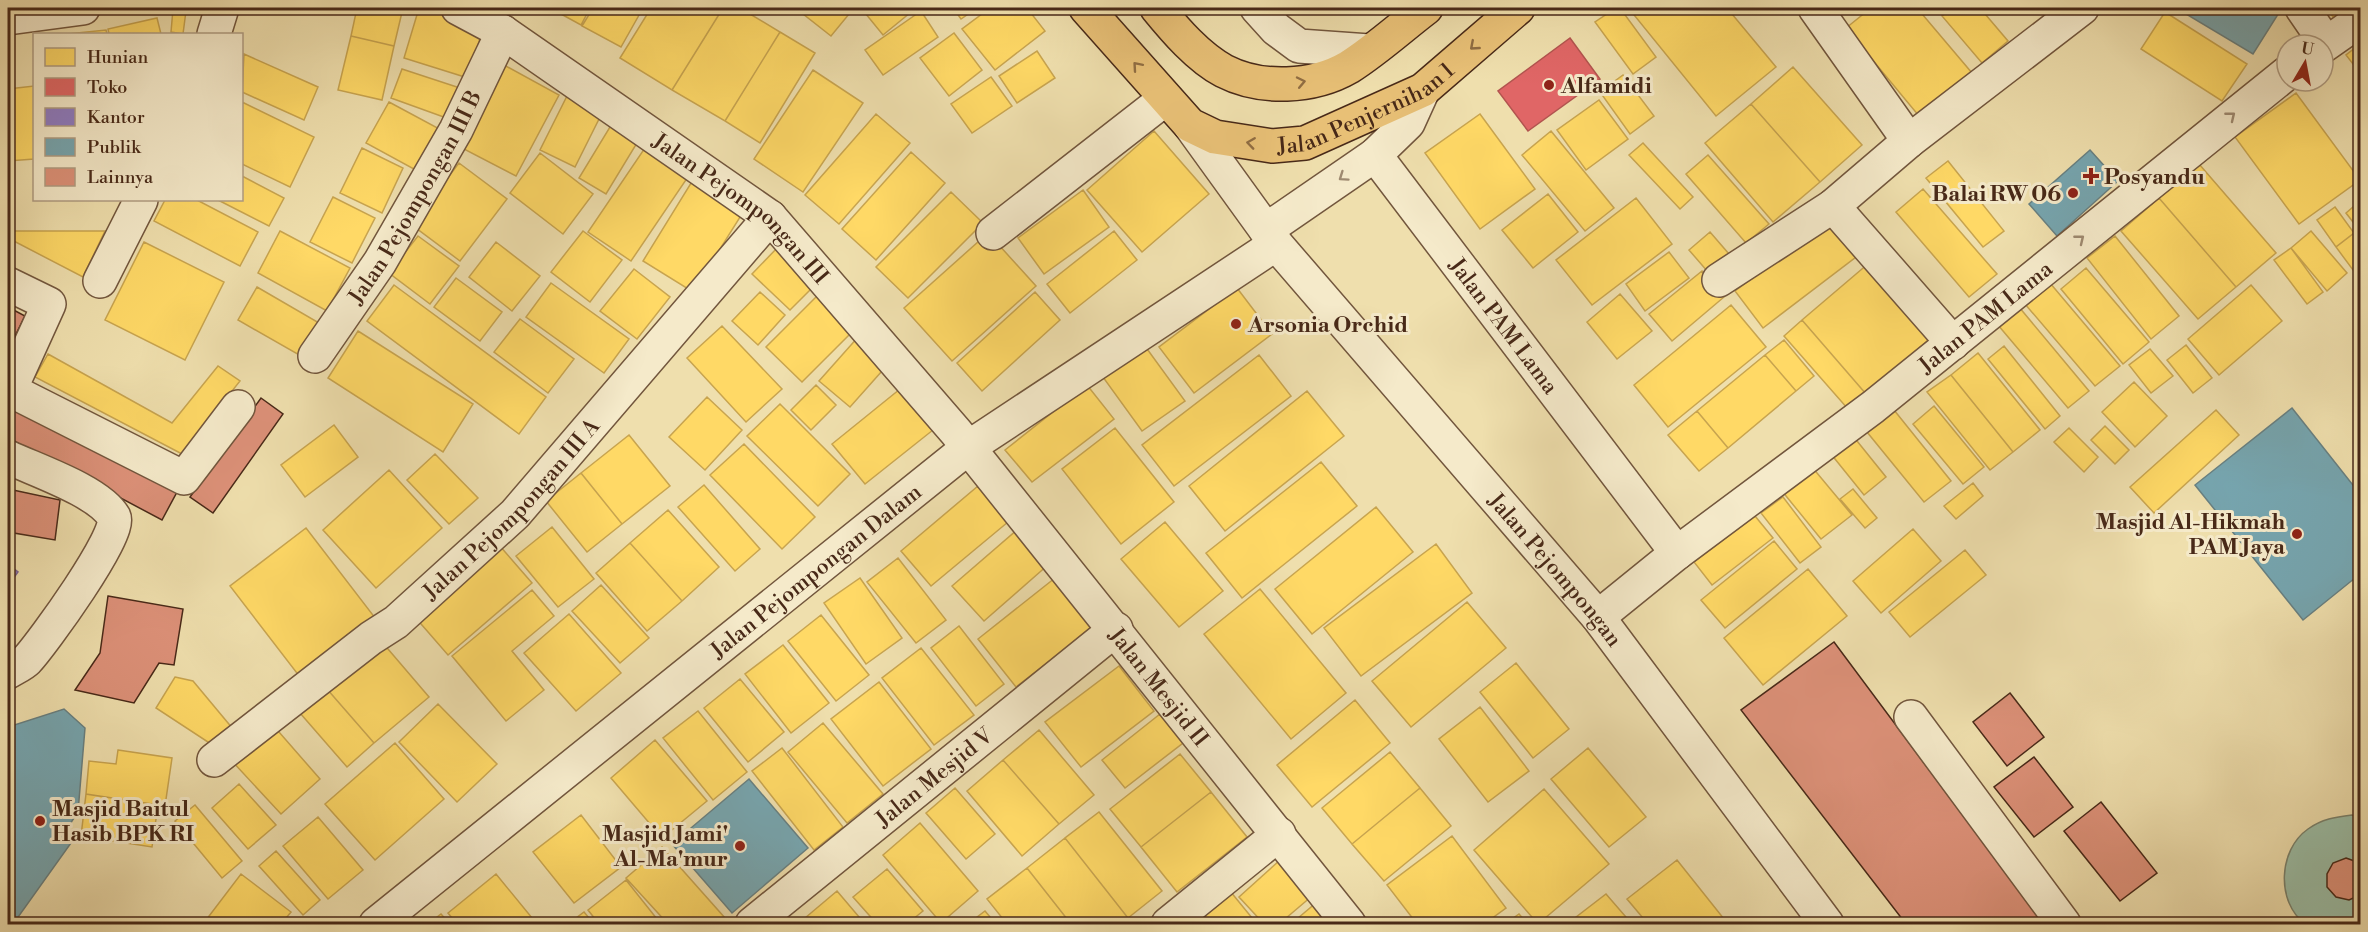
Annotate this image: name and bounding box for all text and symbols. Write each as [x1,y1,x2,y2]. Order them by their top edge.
legend [33,33,243,201]
north arrow [2275,33,2335,93]
text: U [2300,38,2316,60]
one-way arrow [1470,39,1480,50]
text: Hunian [87,46,148,69]
street label: Jalan Penjernihan 1 [1275,57,1461,161]
one-way arrow [1133,62,1144,73]
place label: Alfamidi [1560,73,1652,100]
text: Toko [87,76,127,99]
one-way arrow [1296,76,1306,89]
marker: Alfamidi [1542,78,1556,92]
street label: Jalan Pejompongan III B [342,86,488,311]
text: Kantor [87,106,145,129]
one-way arrow [2224,113,2235,124]
street label: Jalan Pejompongan III [646,127,834,291]
text: Publik [87,136,142,159]
one-way arrow [1246,138,1255,150]
place label: Posyandu [2104,164,2205,191]
text: Lainnya [87,166,154,189]
marker: Posyandu [2082,167,2100,185]
one-way arrow [1338,170,1349,181]
place label: Balai RW 06 [1932,181,2061,208]
marker: Balai RW 06 [2066,186,2080,200]
one-way arrow [2073,236,2084,247]
street label: Jalan PAM Lama [1442,252,1564,401]
street label: Jalan PAM Lama [1913,255,2059,380]
place label: Arsonia Orchid [1247,312,1408,339]
marker: Arsonia Orchid [1229,317,1243,331]
street label: Jalan Pejompongan III A [417,413,606,607]
street label: Jalan Pejompongan Dalam [705,479,927,665]
street label: Jalan Pejompongan [1481,487,1627,652]
place label: Masjid Al-Hikmah PAM Jaya [2096,509,2286,561]
marker: Masjid Al-Hikmah PAM Jaya [2290,527,2304,541]
street label: Jalan Mesjid II [1102,622,1214,753]
street label: Jalan Mesjid V [870,722,999,834]
place label: Masjid Baitul Hasib BPK RI [52,796,194,848]
marker: Masjid Baitul Hasib BPK RI [33,814,47,828]
place label: Masjid Jami' Al-Ma'mur [602,821,728,873]
marker: Masjid Jami' Al-Ma'mur [733,839,747,853]

